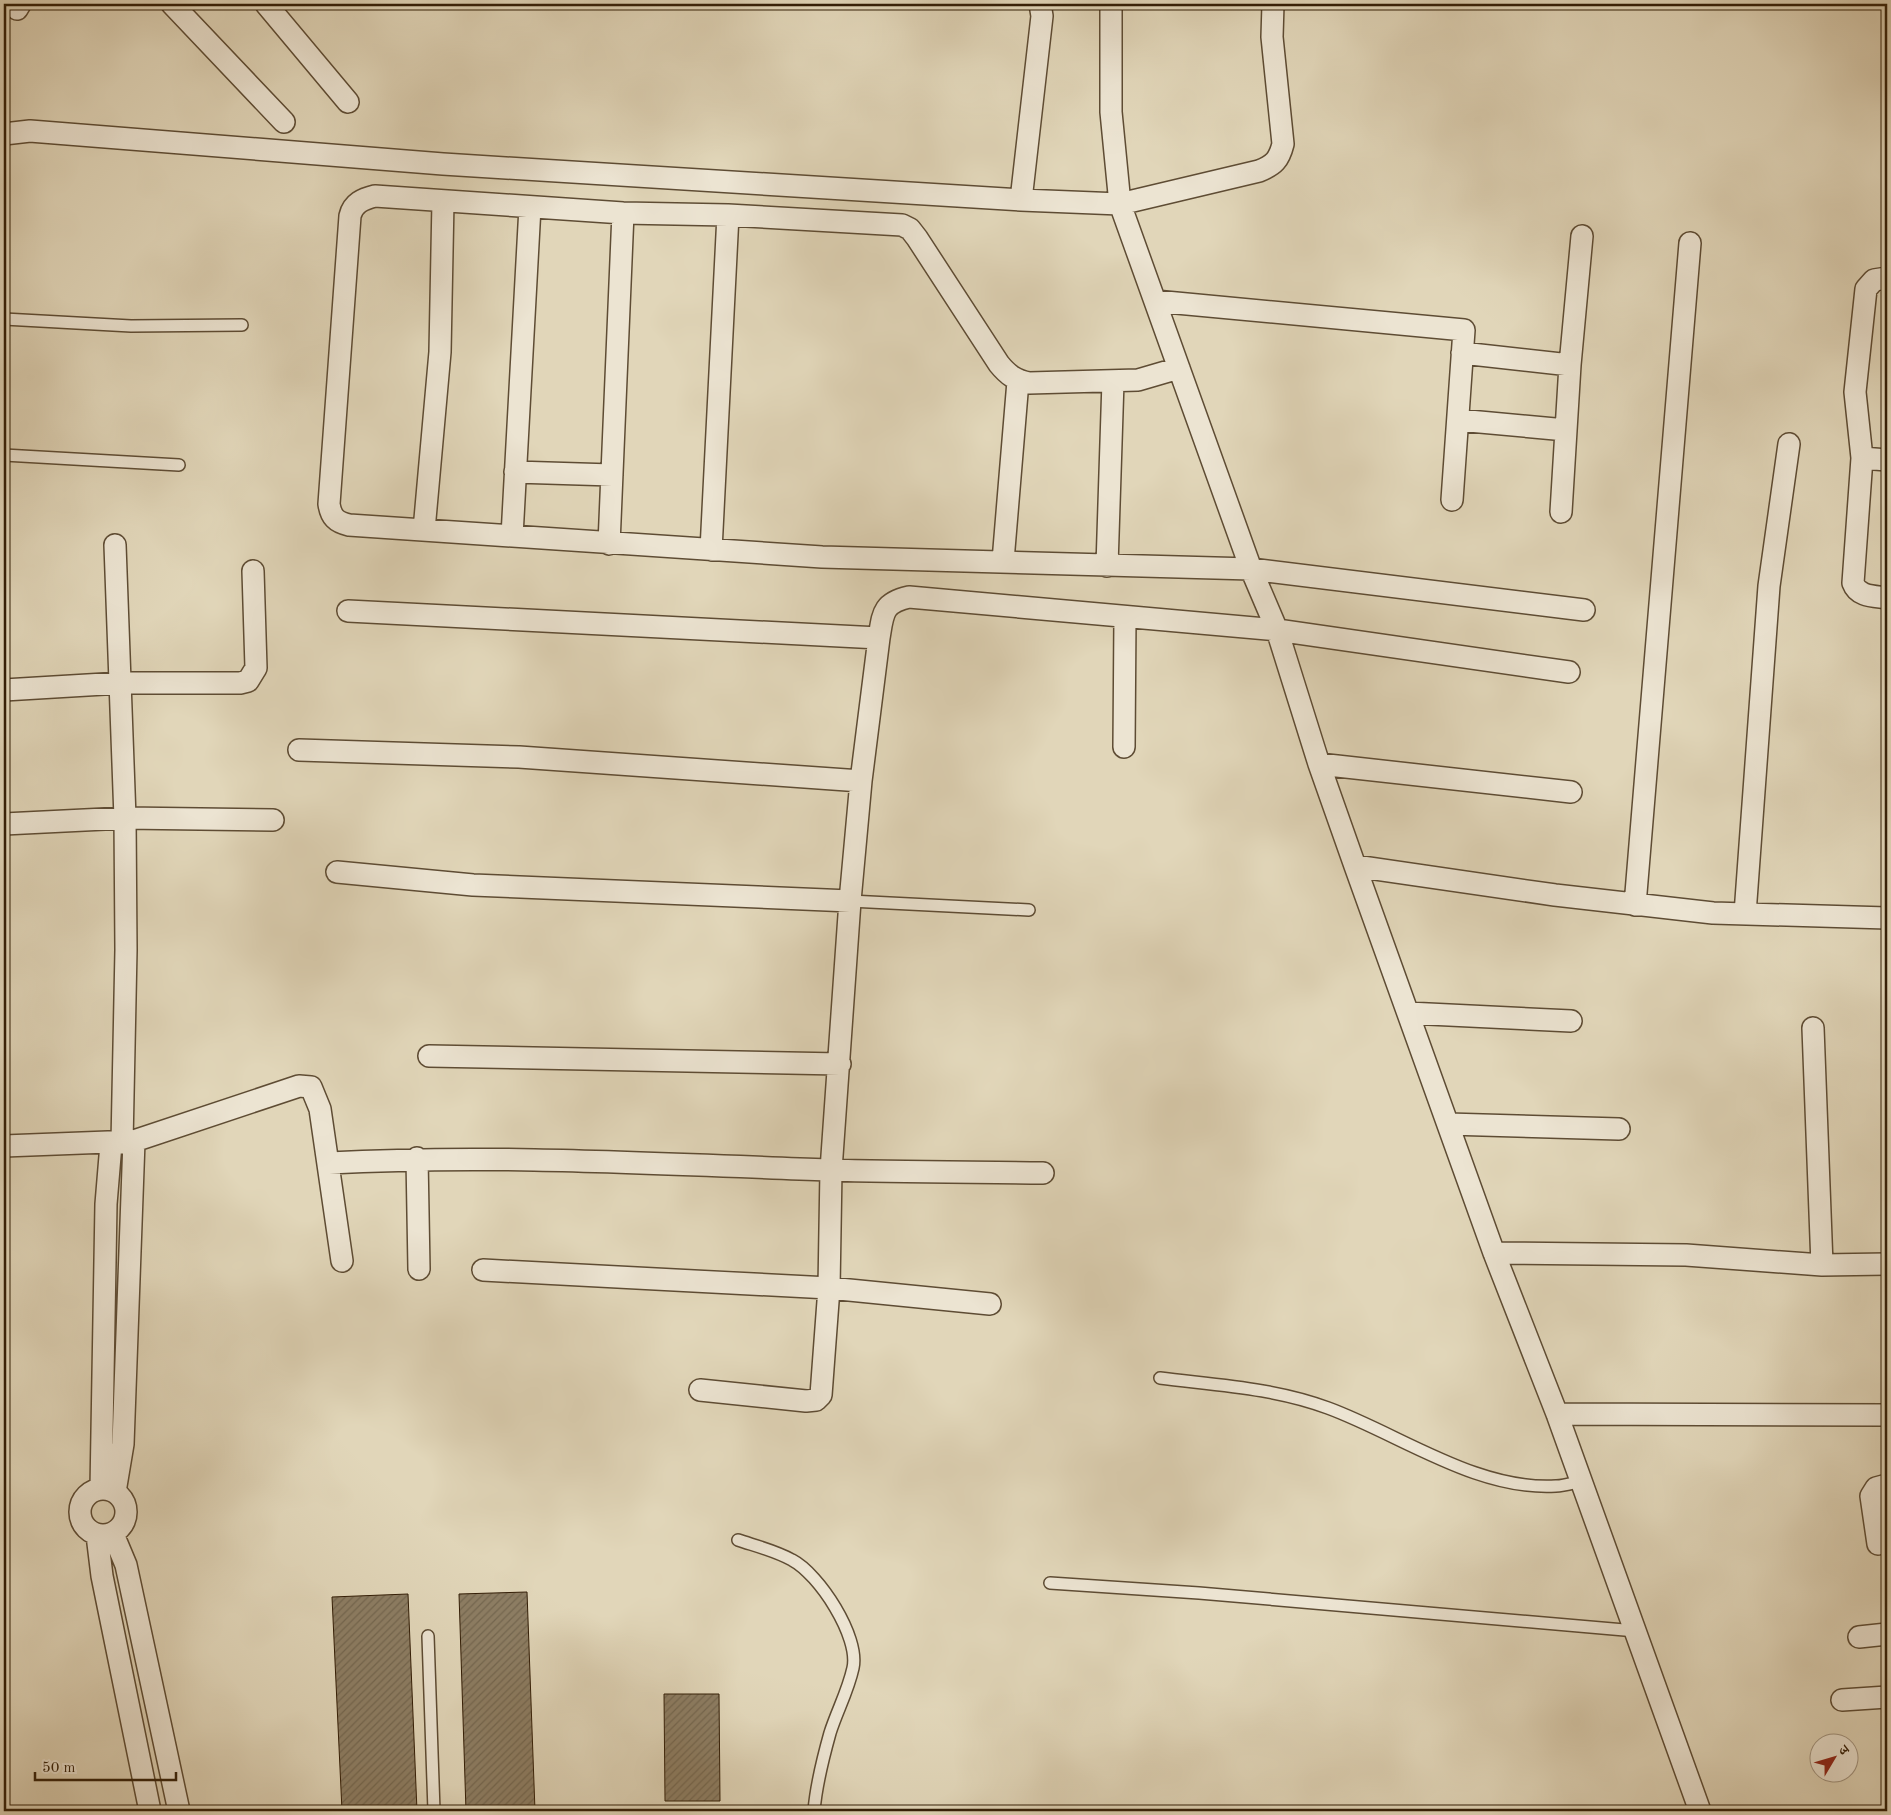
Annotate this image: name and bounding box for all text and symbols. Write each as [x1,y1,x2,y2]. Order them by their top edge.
north arrow [1808,1732,1858,1782]
text: उ [1835,1743,1852,1758]
scale bar [35,1750,176,1782]
text: 50 m [42,1761,76,1776]

